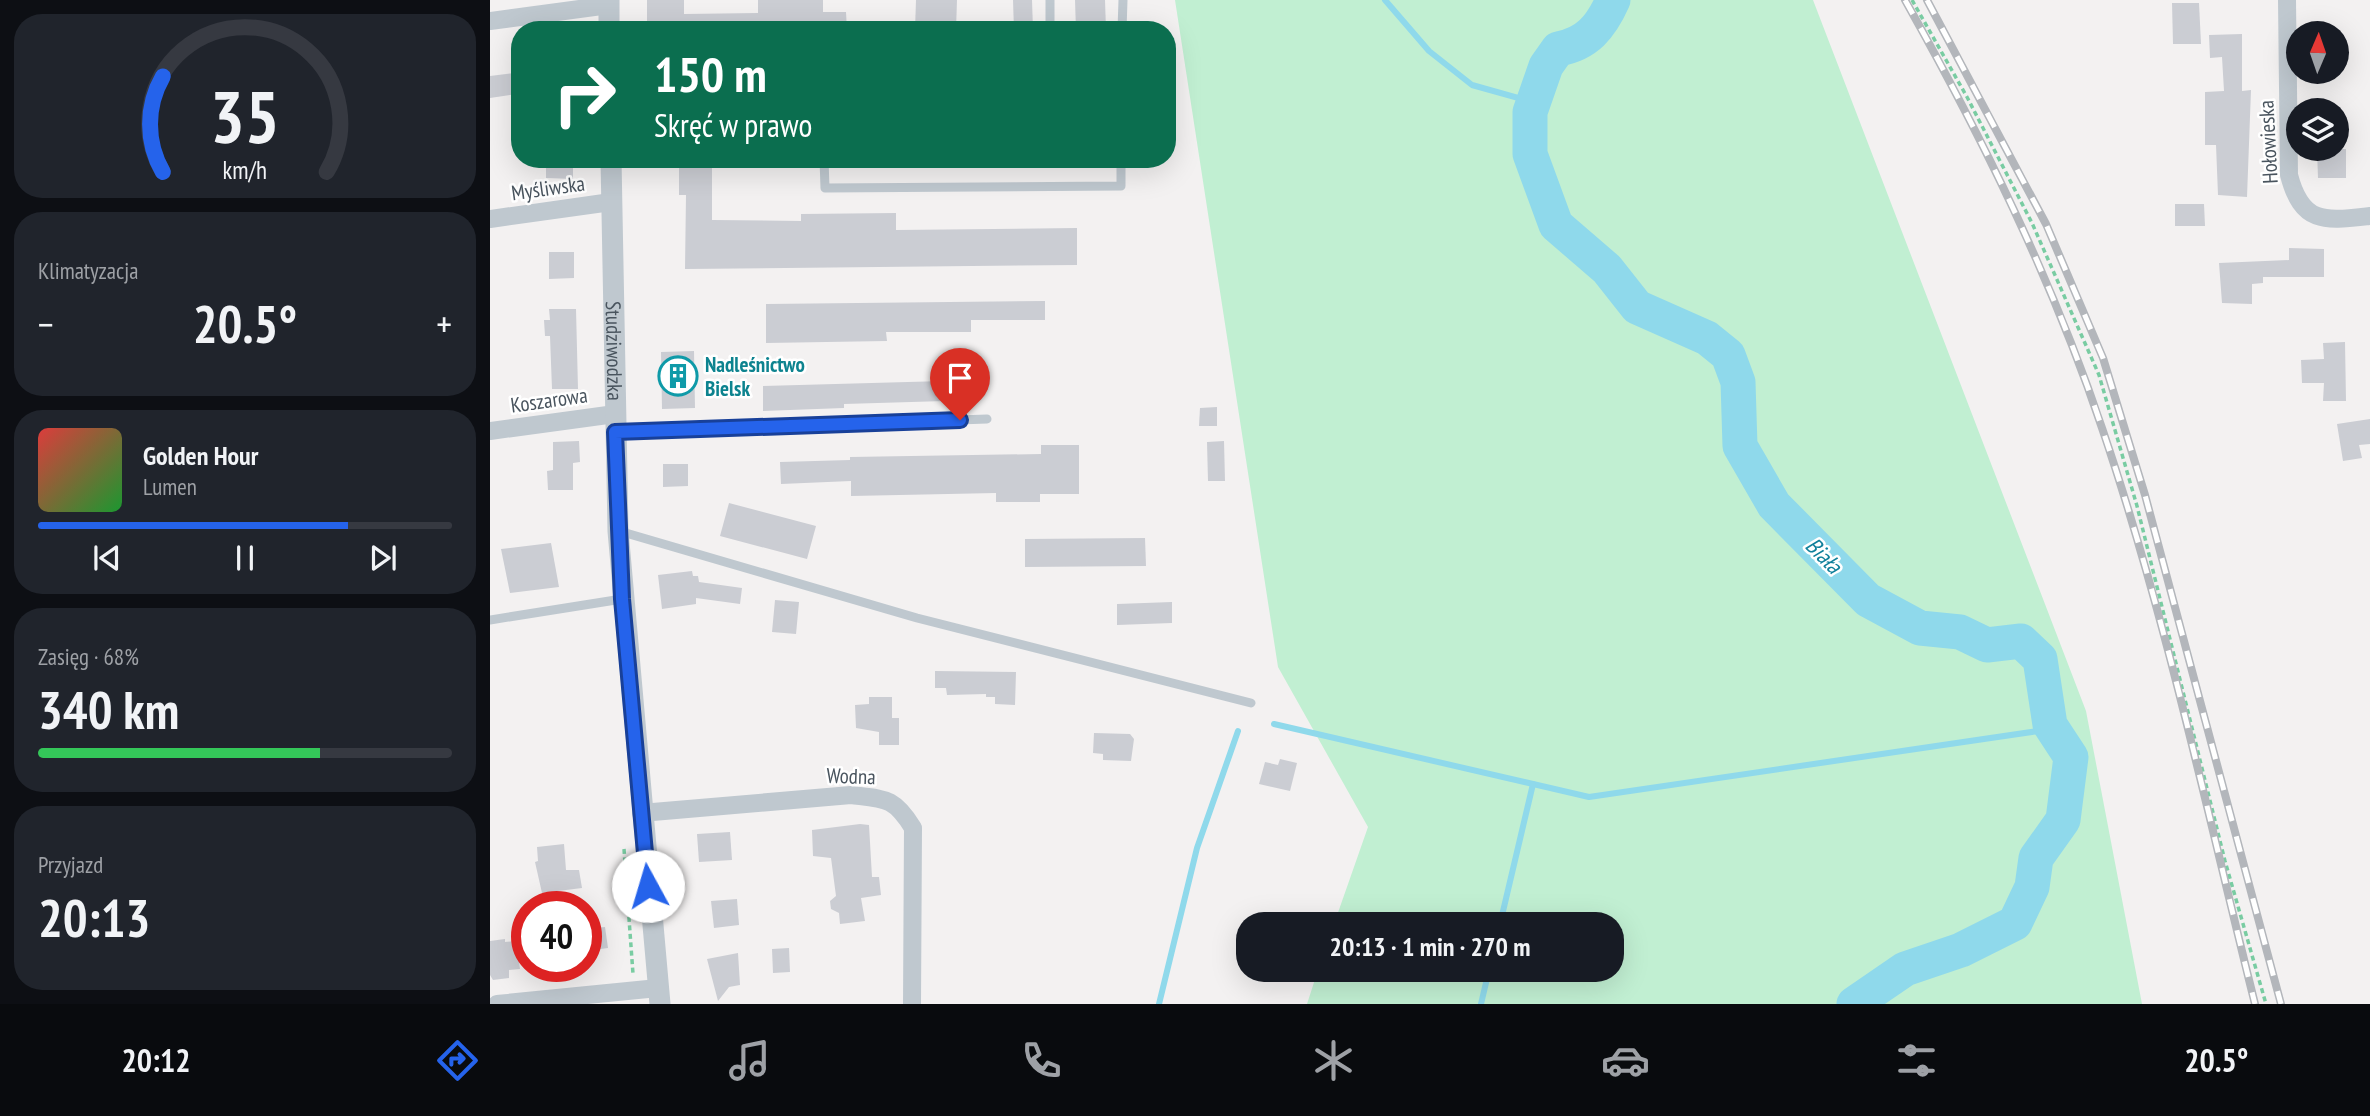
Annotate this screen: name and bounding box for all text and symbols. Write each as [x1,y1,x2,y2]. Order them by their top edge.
north arrow [2286,21,2348,84]
map controls [2286,21,2349,161]
text: 150 m [654,42,767,106]
icon: right [539,49,630,140]
text: 35 [210,68,280,162]
button: layers [2286,98,2349,161]
street label: Hołowieska [2252,100,2284,184]
text: Skręć w prawo [654,104,812,146]
text: km/h [223,154,267,186]
street label: Myśliwska [510,169,586,207]
text: Klimatyzacja [38,256,138,285]
text: 20.5° [193,290,297,357]
text: − [38,299,54,348]
text: + [436,299,452,348]
street label: Studziwodzka [600,301,629,401]
pin [930,348,990,420]
place label: Nadleśnictwo Bielsk [705,351,805,402]
building icon: Nadleśnictwo Bielsk [657,355,699,397]
icon: arrive [941,359,979,397]
street label: Koszarowa [509,381,589,419]
text: Golden Hour [143,439,258,472]
text: Lumen [143,472,197,501]
water label: Biała [1800,531,1850,581]
icon: previous [88,539,126,577]
icon: pause [226,539,264,577]
icon: next [364,539,402,577]
text: Zasięg · 68% [38,642,139,671]
text: 340 km [38,676,179,743]
street label: Wodna [826,762,876,790]
position arrow [611,849,685,923]
text: Przyjazd [38,850,103,879]
text: 20:13 [38,884,150,951]
speed limit sign: 40 [511,891,602,982]
text: 20:13 · 1 min · 270 m [1330,930,1530,963]
icon: directions [433,1036,482,1085]
icon: music [725,1036,774,1085]
icon: phone [1017,1036,1066,1085]
icon: climate [1309,1036,1358,1085]
icon: car [1601,1036,1650,1085]
icon: filters [1892,1036,1941,1085]
text: 20:12 [121,1039,191,1081]
text: 20.5° [2184,1039,2249,1081]

